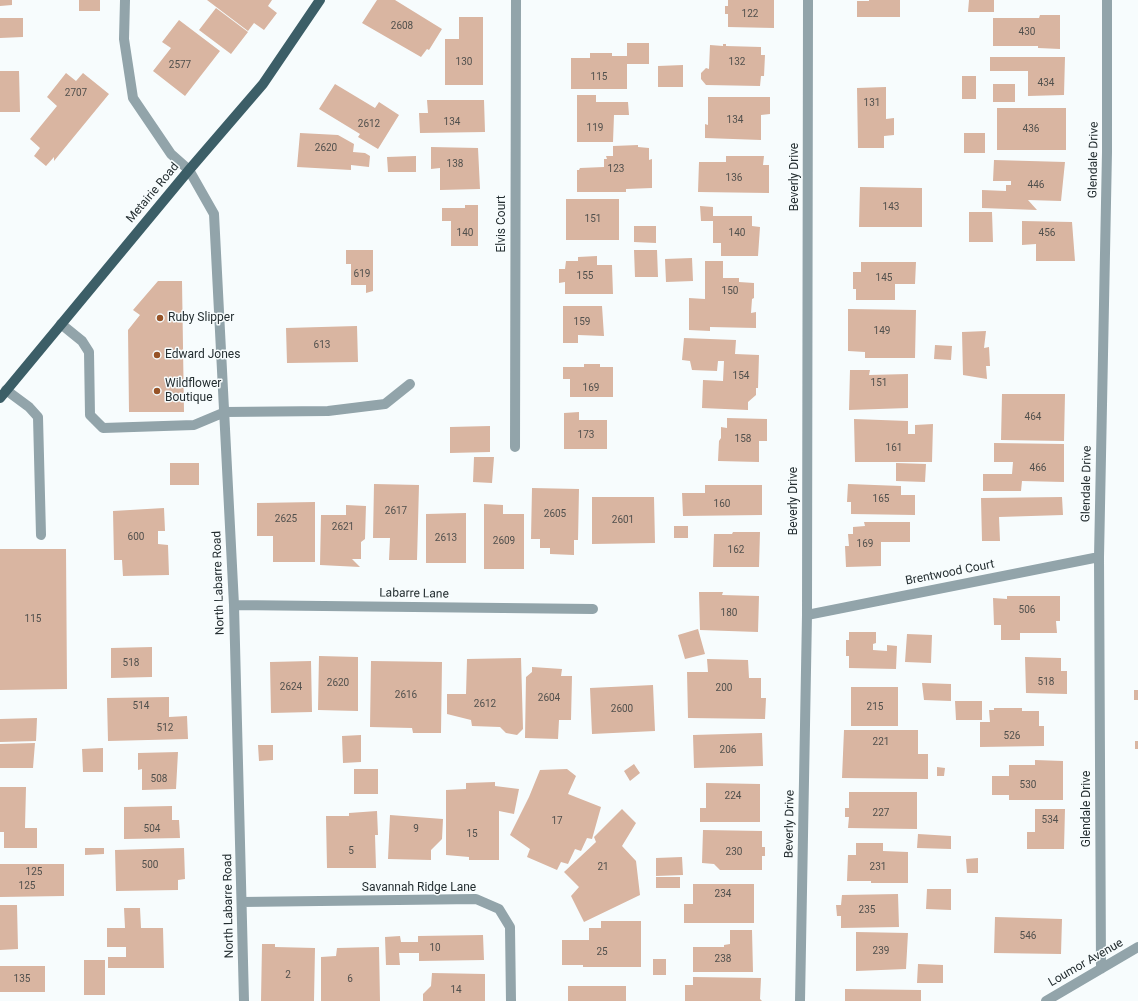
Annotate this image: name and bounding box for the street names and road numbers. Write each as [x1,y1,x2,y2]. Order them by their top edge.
street label: Glendale Drive [1086,122,1102,198]
street label: Beverly Drive [788,143,802,211]
street label: Metairie Road [124,160,182,226]
street label: Elvis Court [495,195,509,253]
street label: Glendale Drive [1079,446,1095,522]
street label: Beverly Drive [787,467,801,535]
street label: North Labarre Road [210,531,228,635]
street label: Brentwood Court [904,557,996,589]
street label: Labarre Lane [379,586,449,602]
street label: Glendale Drive [1080,771,1094,847]
street label: Beverly Drive [782,790,798,858]
street label: North Labarre Road [221,854,237,958]
street label: Savannah Ridge Lane [362,881,476,895]
street label: Loumor Avenue [1046,936,1126,990]

